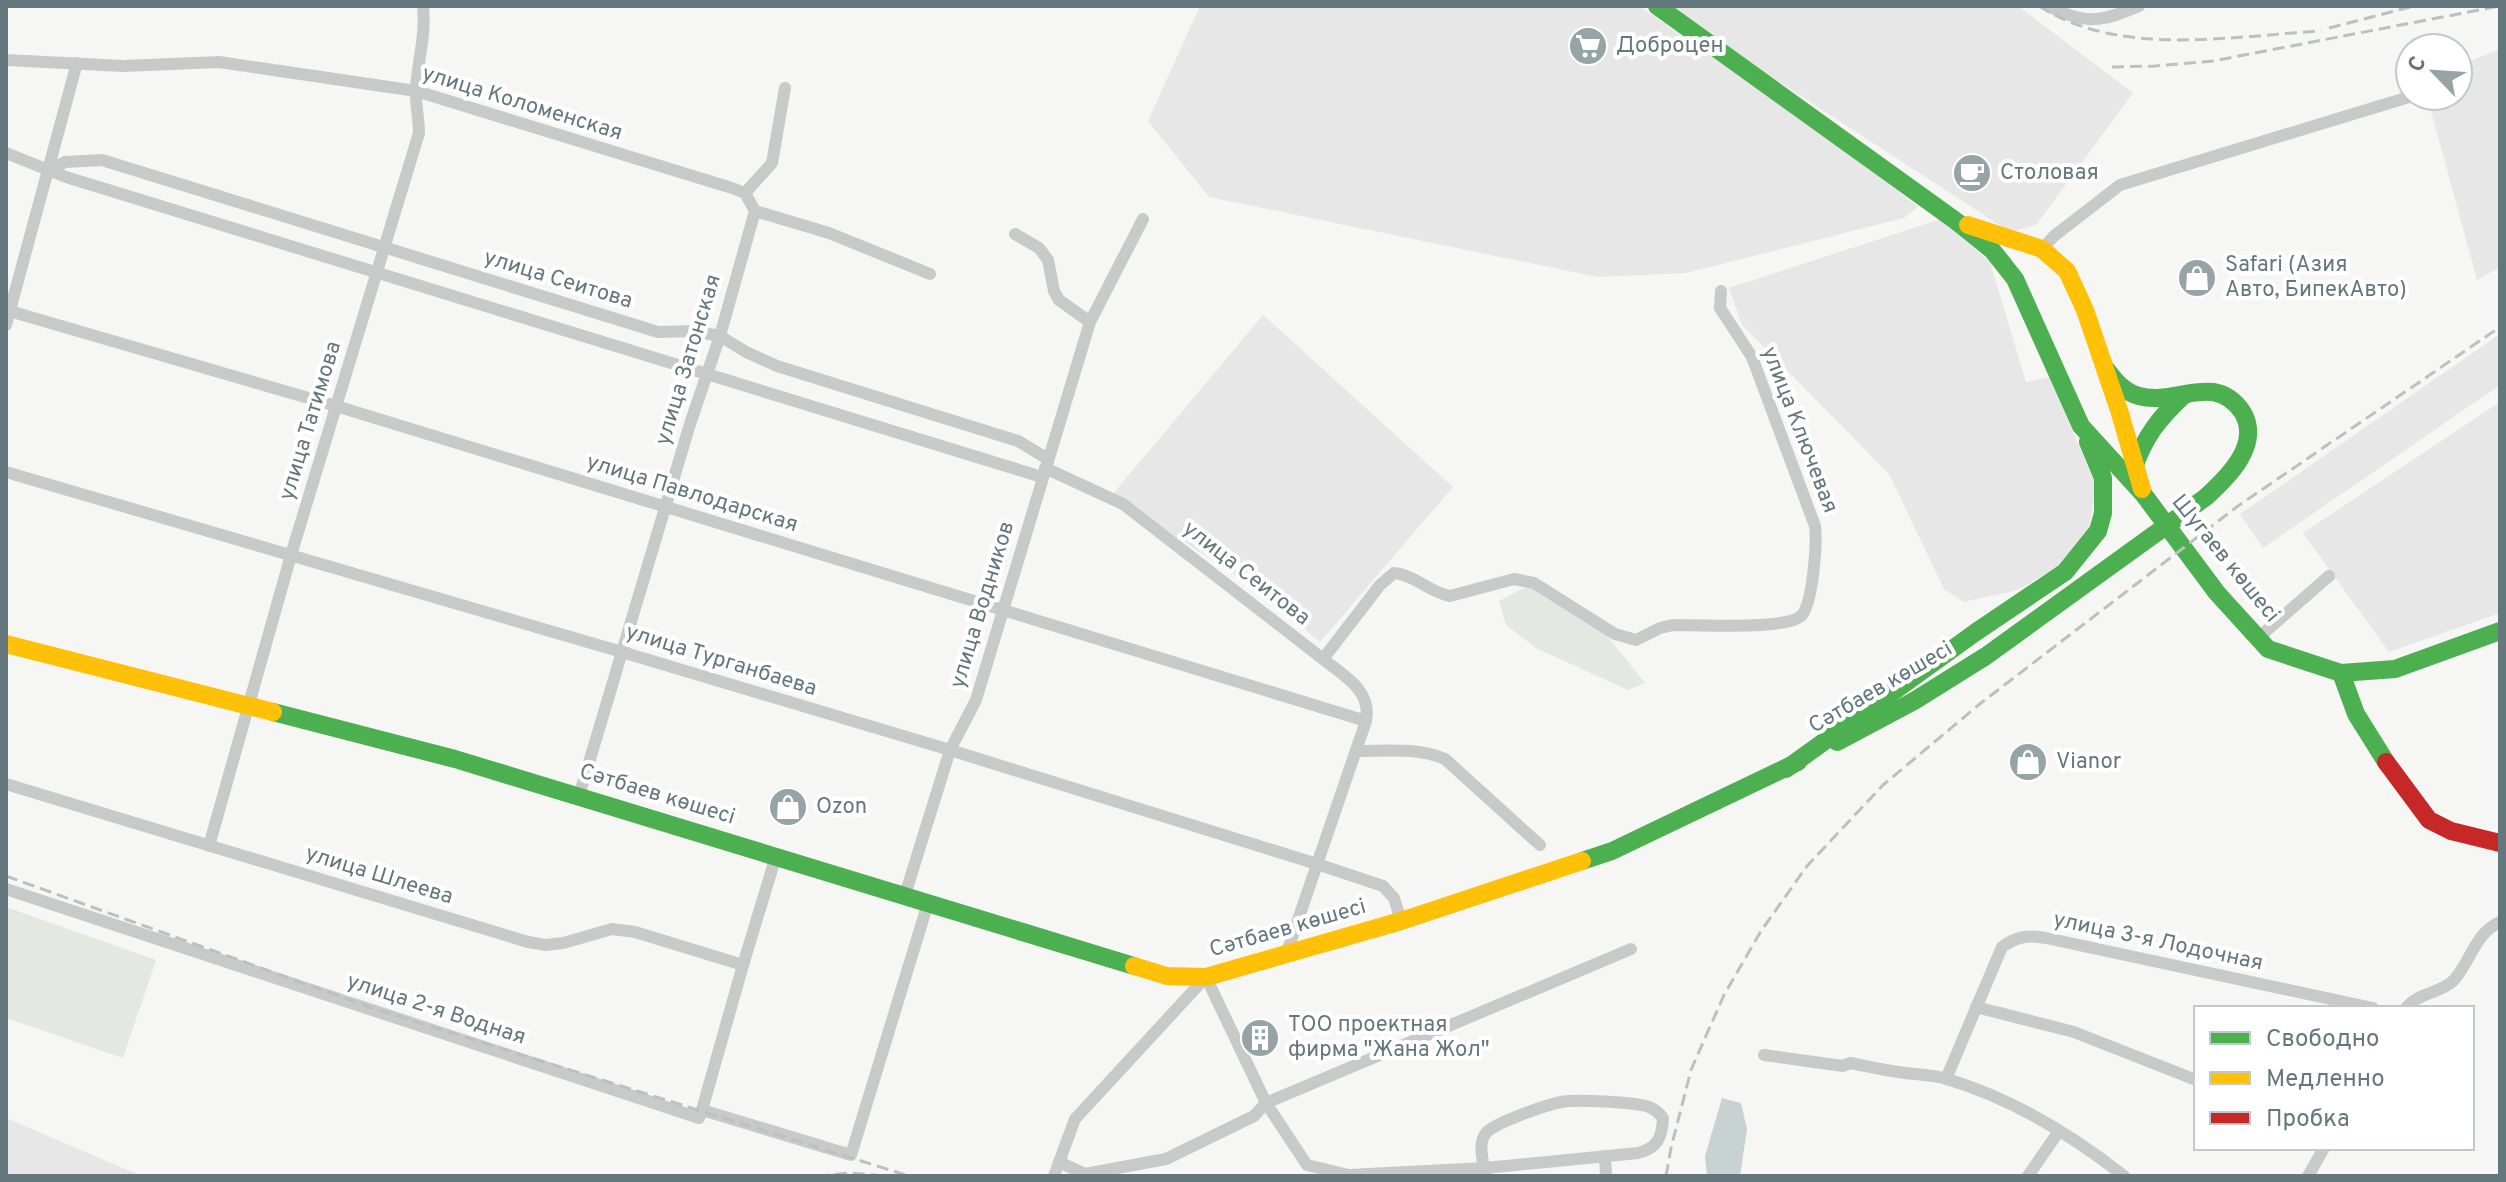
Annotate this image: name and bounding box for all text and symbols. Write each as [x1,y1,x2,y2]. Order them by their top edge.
supermarket icon: Доброцен [1567,25,1609,67]
north arrow [2394,32,2474,112]
place label: Доброцен [1616,33,1723,60]
text: С [2403,53,2433,77]
street label: улица Коломенская [418,61,626,147]
cafe icon: Столовая [1951,152,1993,194]
place label: Столовая [2000,160,2099,187]
street label: улица Сеитова [480,245,636,315]
place label: Safari (Азия Авто, БипекАвто) [2225,252,2407,304]
shop icon: Safari (Азия Авто, БипекАвто) [2176,257,2218,299]
street label: улица Затонская [650,271,728,449]
street label: улица Татимова [274,338,348,504]
street label: улица Ключевая [1755,343,1843,517]
street label: улица Павлодарская [583,449,801,539]
street label: Шугаев көшесі [2165,490,2285,628]
street label: улица Сеитова [1177,516,1315,632]
street label: улица Водников [945,518,1021,692]
street label: улица Турганбаева [622,619,820,703]
street label: Сәтбаев көшесі [1804,636,1958,740]
shop icon: Vianor [2007,741,2049,783]
place label: Vianor [2056,749,2122,776]
street label: Сәтбаев көшесі [576,758,738,832]
shop icon: Ozon [767,786,809,828]
place label: Ozon [816,794,867,821]
street label: улица Шлеева [302,841,456,911]
street label: Сәтбаев көшесі [1207,894,1369,964]
street label: улица 3-я Лодочная [2051,907,2265,977]
street label: улица 2-я Водная [343,968,529,1052]
legend [2194,1006,2474,1150]
place label: ТОО проектная фирма "Жана Жол" [1288,1012,1490,1064]
building icon: ТОО проектная фирма "Жана Жол" [1239,1017,1281,1059]
text: Свободно [2266,1025,2379,1055]
text: Медленно [2266,1065,2385,1095]
text: Пробка [2266,1105,2350,1135]

